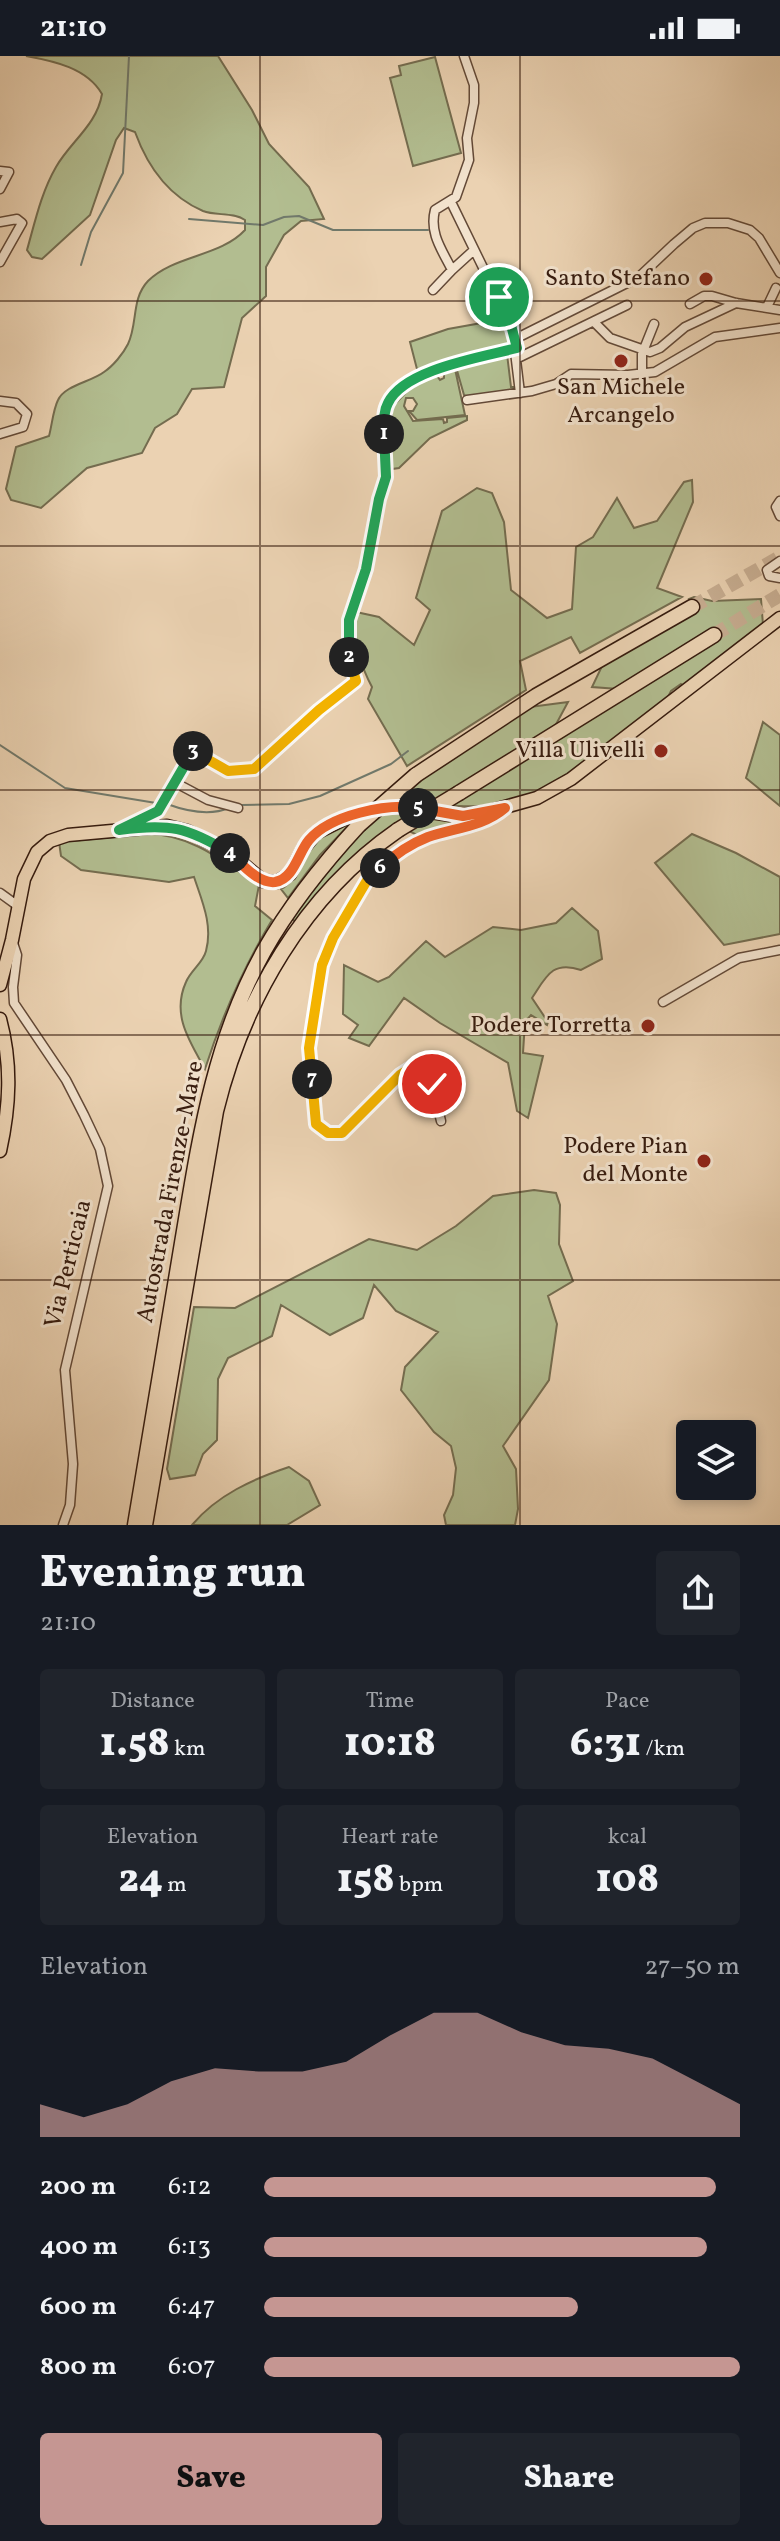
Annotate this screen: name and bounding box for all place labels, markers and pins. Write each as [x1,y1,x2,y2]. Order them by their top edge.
place label: Santo Stefano [545,262,690,296]
pin [465,263,533,331]
marker: Santo Stefano [697,270,715,288]
marker: San Michele Arcangelo [612,352,630,370]
place label: San Michele Arcangelo [557,371,685,433]
pin: 1 [364,414,404,454]
pin: 2 [329,637,369,677]
pin: 3 [173,731,213,771]
place label: Villa Ulivelli [515,734,645,768]
marker: Villa Ulivelli [652,742,670,760]
pin: 5 [398,788,438,828]
pin: 4 [210,833,250,873]
pin: 6 [360,848,400,888]
place label: Podere Torretta [470,1009,632,1043]
marker: Podere Torretta [639,1017,657,1035]
pin [398,1050,466,1118]
pin: 7 [292,1059,332,1099]
place label: Podere Pian del Monte [563,1130,688,1192]
marker: Podere Pian del Monte [695,1152,713,1170]

